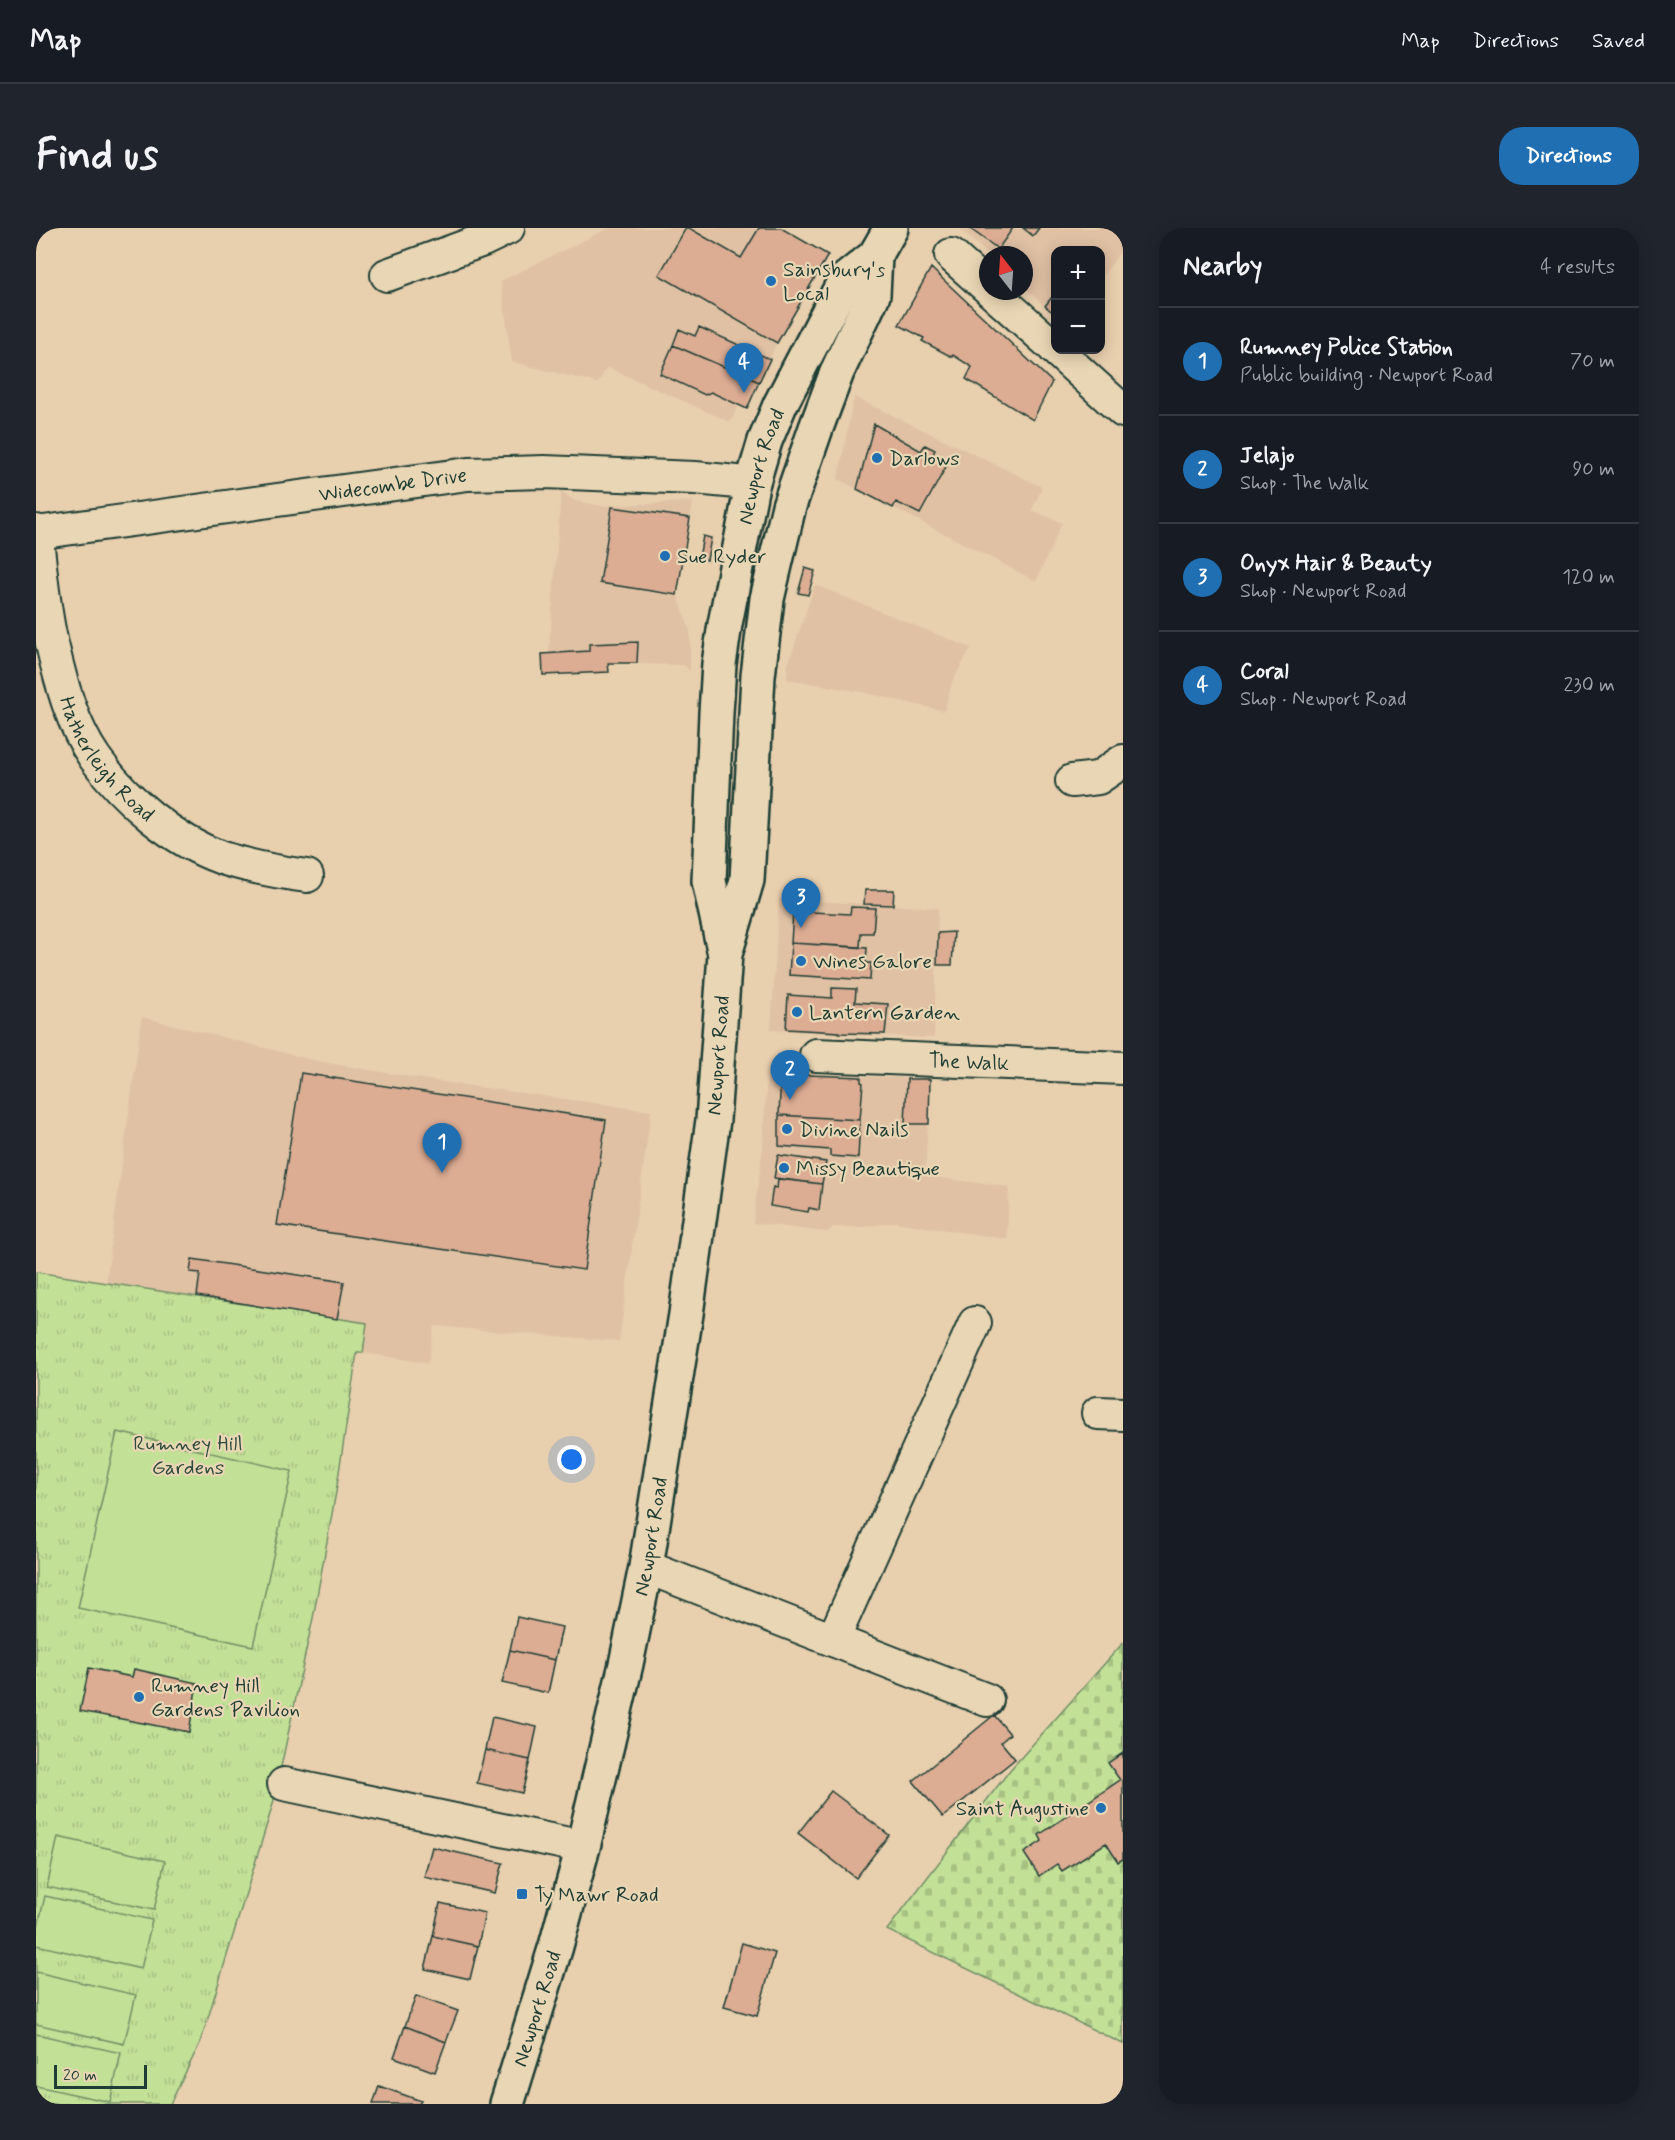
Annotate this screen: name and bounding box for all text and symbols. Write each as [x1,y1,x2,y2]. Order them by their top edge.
text: Map [30,23,81,60]
text: Map [1401,27,1440,55]
text: Directions [1473,27,1559,55]
text: Saved [1592,27,1645,55]
button: Directions [1499,127,1639,185]
text: Find us [36,129,158,184]
north arrow [979,246,1033,300]
map controls [1051,246,1105,354]
button: + [1051,246,1105,300]
text: Nearby [1183,250,1262,284]
text: 4 results [1540,254,1615,281]
place label: Sainsbury's Local [783,256,885,308]
marker: Sainsbury's Local [764,274,778,288]
button: − [1051,300,1105,354]
text: Rumney Police Station [1240,334,1453,362]
pin: 4 [724,344,764,393]
text: 1 [1198,348,1207,375]
text: 70 m [1570,348,1615,375]
text: Public building · Newport Road [1240,362,1493,389]
street label: Newport Road [732,404,792,527]
text: Jelajo [1240,442,1294,470]
place label: Darlows [889,445,960,473]
marker: Darlows [870,451,884,465]
text: 2 [1198,456,1207,483]
text: 90 m [1572,456,1615,483]
street label: Widecombe Drive [317,461,469,509]
text: Shop · The Walk [1240,470,1369,497]
place label: Sue Ryder [677,543,766,571]
marker: Sue Ryder [658,549,672,563]
text: Onyx Hair & Beauty [1240,550,1432,578]
text: 3 [1198,564,1207,591]
text: 120 m [1562,564,1615,591]
text: Shop · Newport Road [1240,578,1406,605]
text: Coral [1240,658,1289,686]
text: 4 [1197,672,1208,699]
text: 230 m [1563,672,1615,699]
text: Shop · Newport Road [1240,686,1406,713]
street label: Hatherleigh Road [52,693,160,829]
pin: 3 [782,878,820,928]
place label: Wines Galore [813,948,932,976]
marker: Wines Galore [794,954,808,968]
street label: Newport Road [700,994,737,1116]
place label: Lantern Garden [809,999,960,1027]
marker: Lantern Garden [790,1005,804,1019]
street label: The Walk [928,1047,1010,1078]
pin: 2 [770,1050,810,1100]
place label: Divine Nails [799,1116,908,1144]
marker: Divine Nails [780,1122,794,1136]
pin: 1 [422,1124,462,1173]
place label: Missy Beautique [796,1155,940,1183]
marker: Missy Beautique [777,1161,791,1175]
park label: Rumney Hill Gardens [133,1430,243,1482]
your location [557,1445,586,1474]
street label: Newport Road [627,1475,675,1599]
place label: Rumney Hill Gardens Pavilion [151,1672,300,1724]
marker: Rumney Hill Gardens Pavilion [132,1690,146,1704]
place label: Saint Augustine [956,1795,1089,1823]
marker: Saint Augustine [1094,1801,1108,1815]
place label: Ty Mawr Road [534,1881,659,1909]
marker: Ty Mawr Road [515,1887,529,1901]
street label: Newport Road [506,1947,569,2070]
scale bar [54,2062,147,2090]
text: 20 m [63,2065,97,2086]

